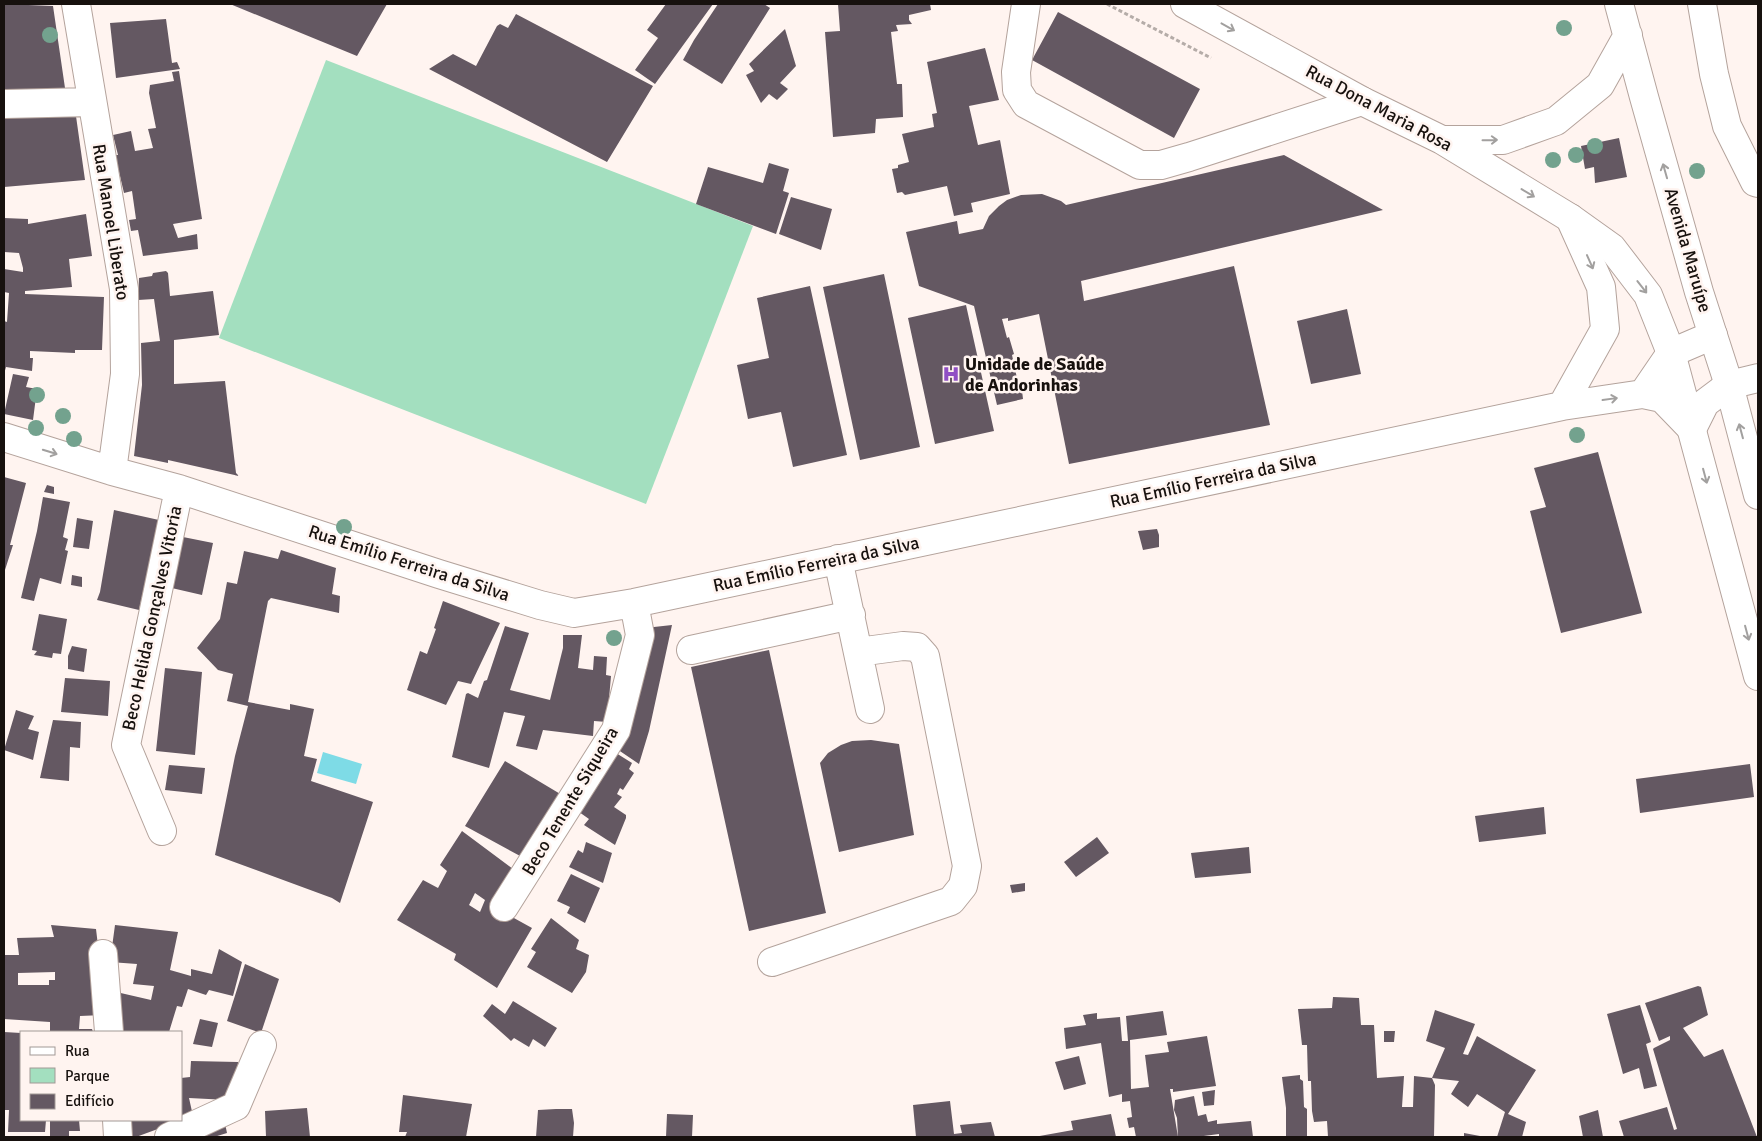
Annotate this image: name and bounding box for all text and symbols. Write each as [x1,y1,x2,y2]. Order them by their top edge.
one-way arrow [1220,23,1235,32]
street label: Rua Dona Maria Rosa [1302,60,1456,156]
one-way arrow [1482,135,1498,145]
street label: Rua Manoel Liberato [88,142,134,302]
one-way arrow [1660,163,1669,179]
street label: Avenida Maruípe [1660,185,1716,315]
one-way arrow [1521,188,1535,198]
one-way arrow [1585,254,1595,269]
one-way arrow [1636,280,1647,293]
place label: Unidade de Saúde de Andorinhas [965,353,1104,396]
hospital icon: Unidade de Saúde de Andorinhas [941,364,961,384]
one-way arrow [1602,394,1618,404]
one-way arrow [1736,424,1745,440]
street label: Rua Emílio Ferreira da Silva [1108,447,1318,513]
one-way arrow [42,448,58,457]
one-way arrow [1700,468,1710,484]
street label: Beco Helida Gonçalves Vitoria [117,504,187,732]
street label: Rua Emílio Ferreira da Silva [306,520,512,606]
street label: Rua Emílio Ferreira da Silva [711,531,921,597]
one-way arrow [1743,625,1752,641]
street label: Beco Tenente Siqueira [517,723,623,879]
legend [20,1031,182,1121]
text: Rua [65,1042,90,1060]
text: Parque [65,1067,110,1085]
text: Edifício [65,1092,114,1110]

